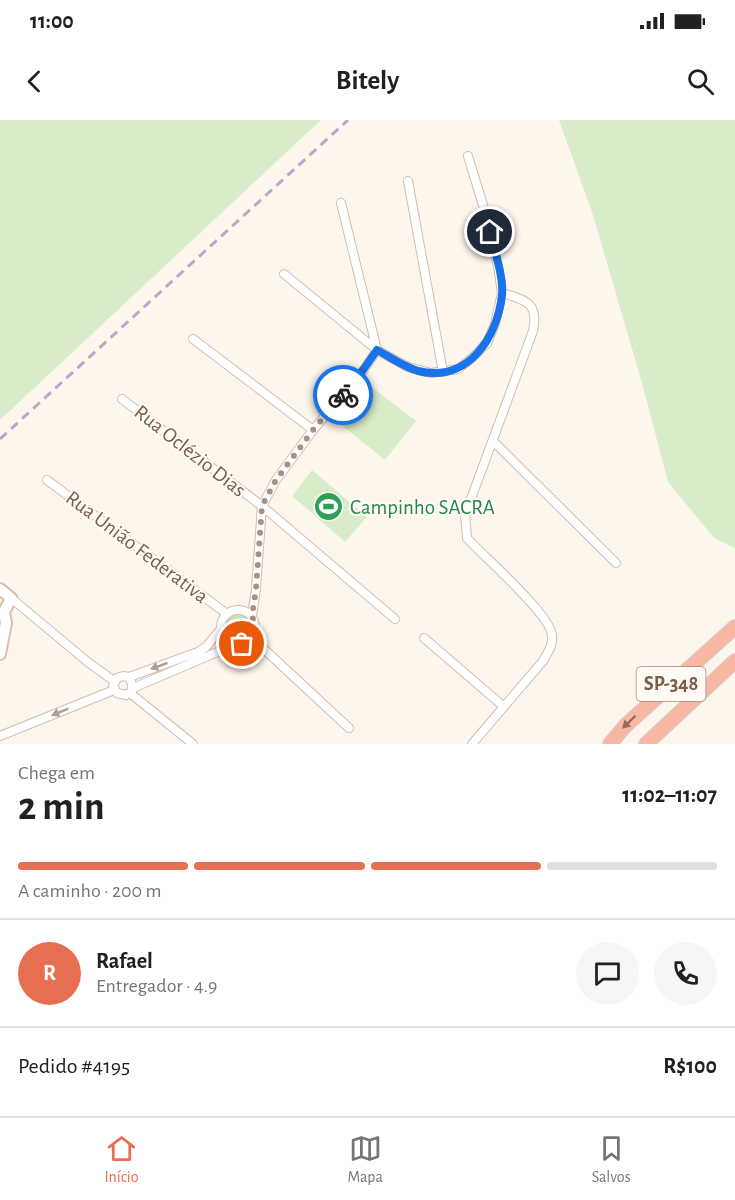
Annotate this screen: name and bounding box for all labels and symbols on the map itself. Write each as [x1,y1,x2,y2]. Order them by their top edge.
pin [464,206,515,257]
courier [313,365,373,425]
street label: Rua Oclézio Dias [130,401,250,501]
street label: Rua União Federativa [62,487,212,607]
sports icon: Campinho SACRA [313,491,345,523]
place label: Campinho SACRA [350,497,495,518]
pin [216,618,267,669]
one-way arrow [150,662,168,672]
road number: SP-348 [636,667,706,701]
one-way arrow [51,708,69,717]
one-way arrow [622,715,637,729]

